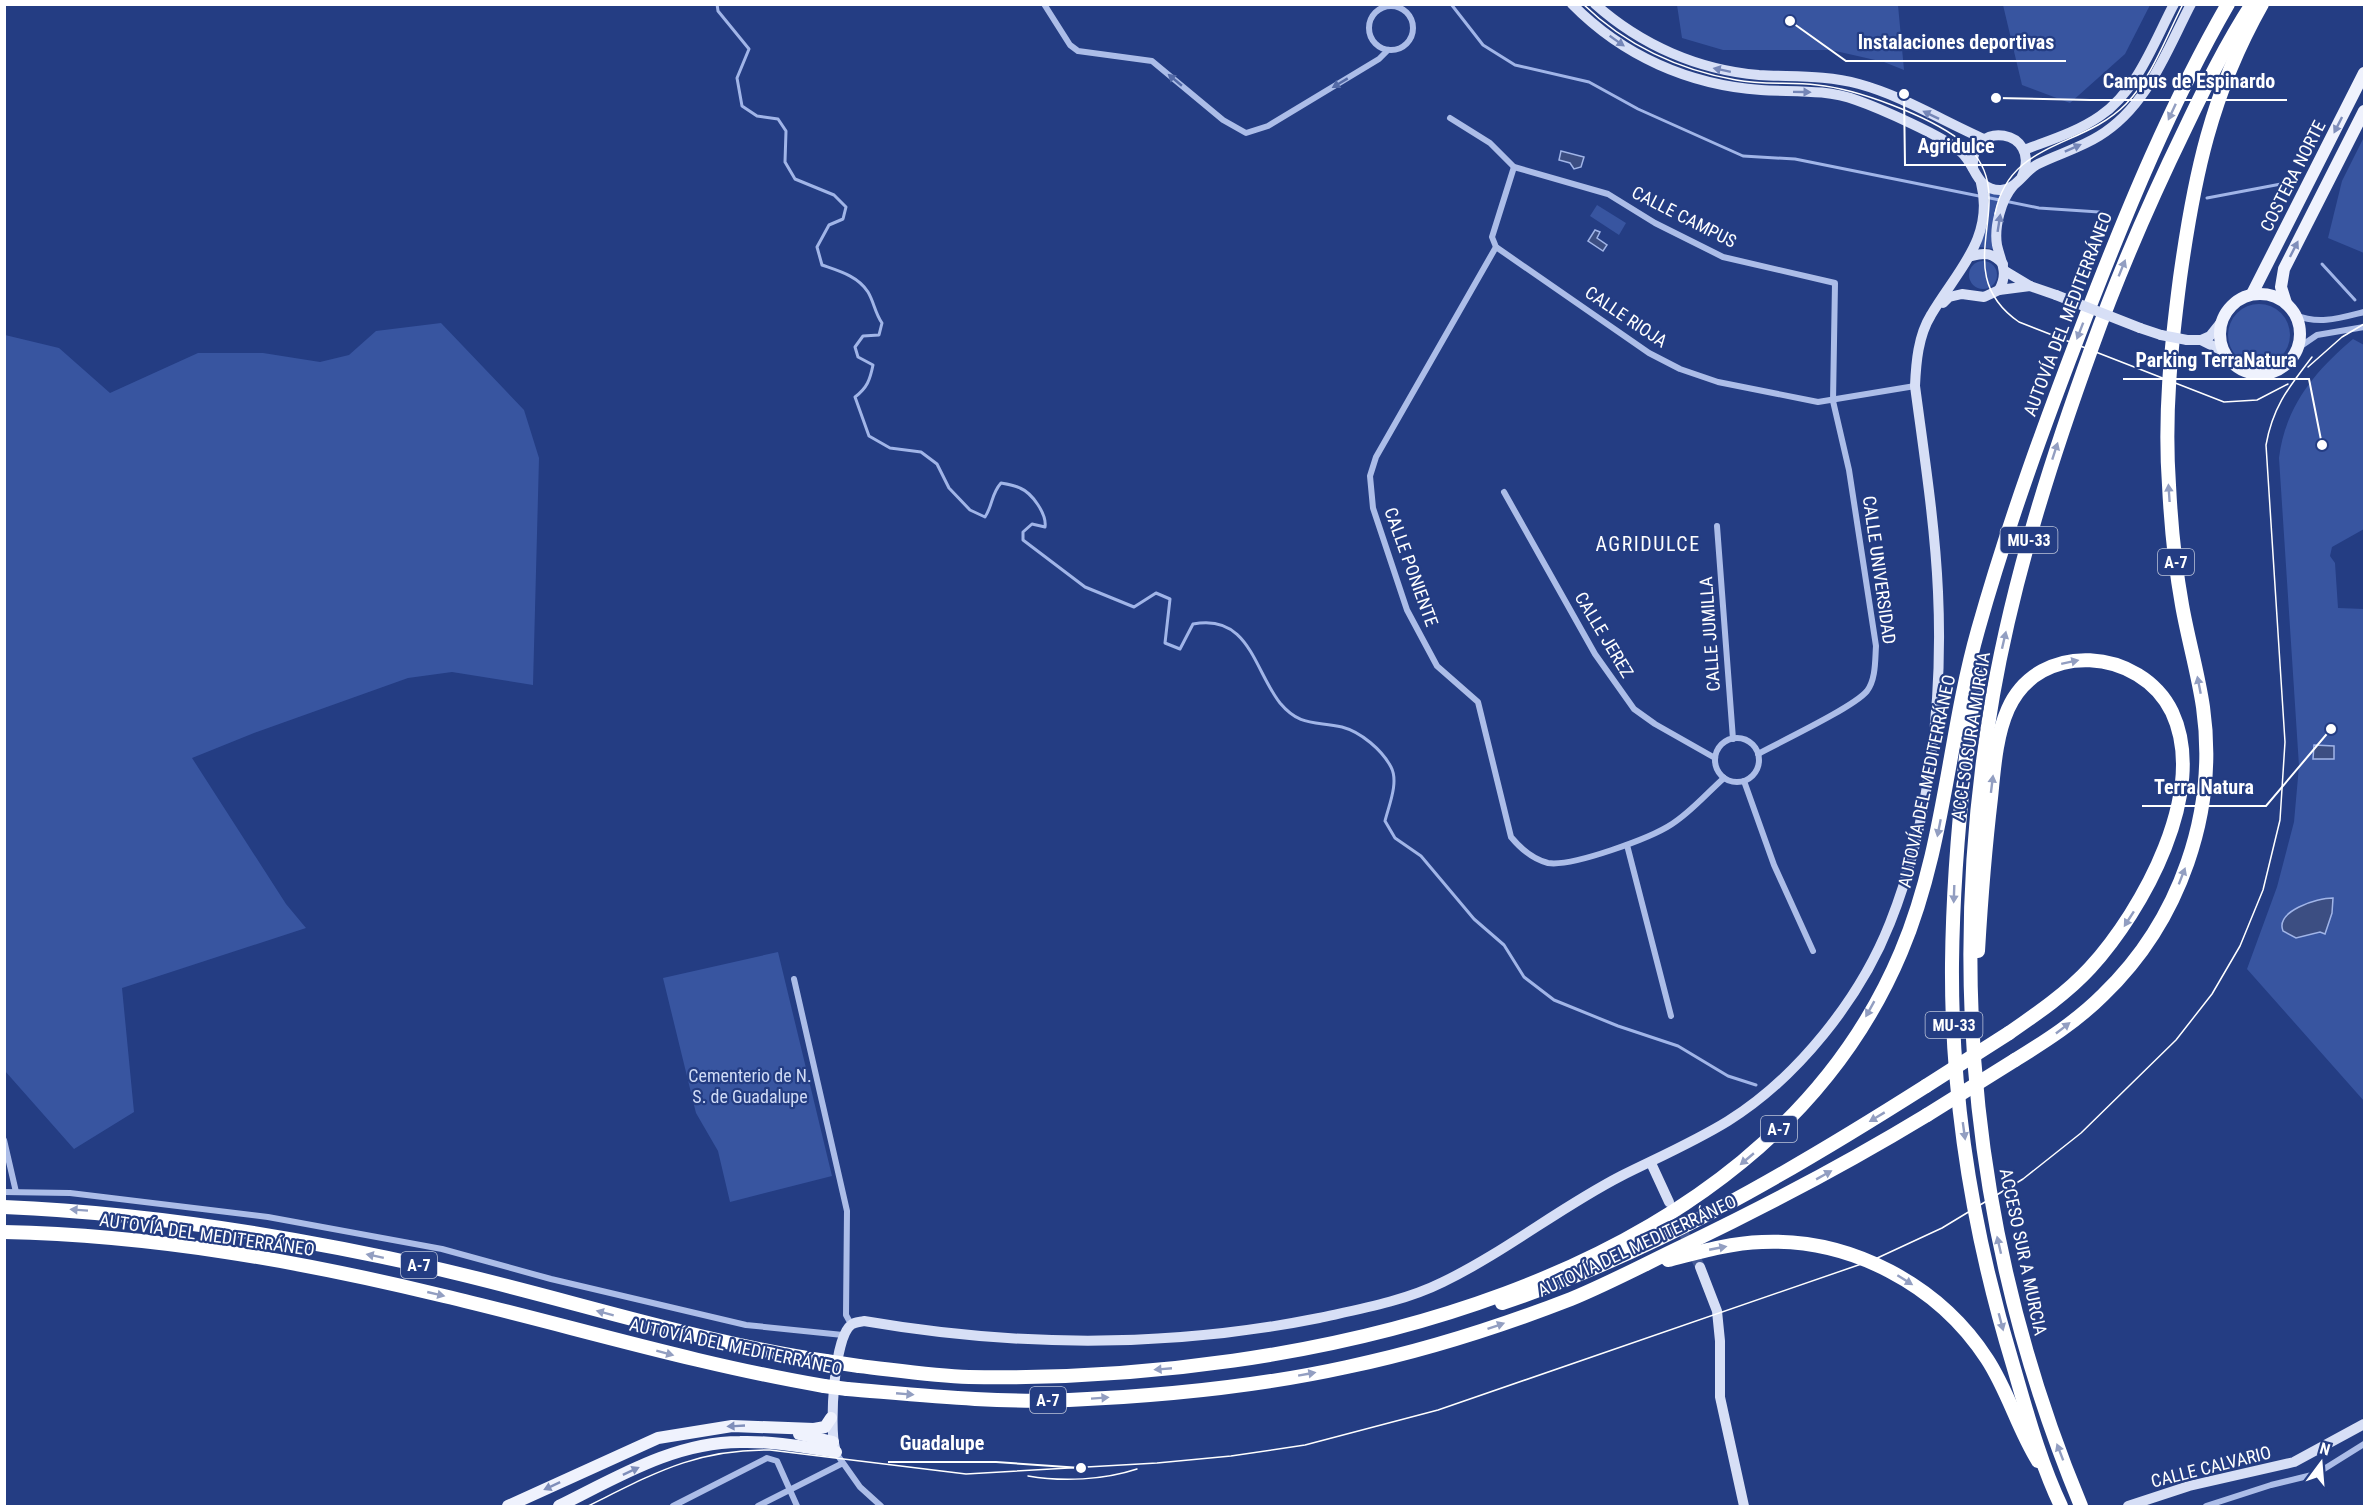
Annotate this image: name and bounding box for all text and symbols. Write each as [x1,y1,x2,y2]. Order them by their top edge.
callout: Instalaciones deportivas [1846,23,2066,61]
text: Instalaciones deportivas [1858,30,2054,54]
one-way arrow [1609,35,1625,47]
callout: Campus de Espinardo [2090,62,2287,100]
one-way arrow [1713,64,1732,74]
text: Campus de Espinardo [2103,69,2275,93]
one-way arrow [1167,74,1183,87]
one-way arrow [1332,77,1348,88]
one-way arrow [1792,87,1811,97]
one-way arrow [2168,104,2177,121]
one-way arrow [1922,110,1939,119]
one-way arrow [2334,116,2344,134]
street label: COSTERA NORTE [2256,117,2330,235]
callout: Agridulce [1905,127,2006,165]
text: Agridulce [1917,134,1995,158]
one-way arrow [2064,144,2081,153]
street label: CALLE CAMPUS [1628,181,1740,252]
street label: AUTOVÍA DEL MEDITERRÁNEO [2019,209,2116,419]
one-way arrow [1995,213,2004,232]
one-way arrow [2289,240,2299,257]
one-way arrow [2117,259,2127,277]
street label: CALLE RIOJA [1581,281,1672,352]
one-way arrow [2075,322,2085,340]
callout: Parking TerraNatura [2123,341,2309,379]
text: Parking TerraNatura [2135,348,2297,372]
one-way arrow [2051,442,2060,460]
one-way arrow [2164,483,2174,502]
street label: CALLE UNIVERSIDAD [1859,494,1900,646]
street label: CALLE PONIENTE [1380,504,1443,629]
road number: MU-33 [2000,527,2058,553]
district label: AGRIDULCE [1595,532,1701,556]
road number: A-7 [2158,549,2194,575]
street label: CALLE JUMILLA [1695,575,1724,692]
street label: CALLE JEREZ [1571,588,1638,681]
one-way arrow [2000,630,2010,649]
street label: ACCESO SUR A MURCIA [1947,650,1994,822]
one-way arrow [2061,657,2080,666]
street label: AUTOVÍA DEL MEDITERRÁNEO [1894,673,1959,889]
one-way arrow [2194,675,2203,694]
callout: Terra Natura [2142,768,2266,806]
one-way arrow [1987,775,1997,794]
text: Terra Natura [2154,775,2254,799]
one-way arrow [1934,819,1943,838]
one-way arrow [2177,867,2187,885]
one-way arrow [1949,885,1958,904]
one-way arrow [2123,910,2135,926]
one-way arrow [1865,1001,1875,1018]
road number: MU-33 [1926,1012,1982,1038]
one-way arrow [2056,1022,2071,1034]
park label: Cementerio de N. S. de Guadalupe [688,1065,812,1107]
one-way arrow [1869,1112,1885,1123]
road number: A-7 [1761,1116,1797,1142]
one-way arrow [1959,1121,1968,1140]
one-way arrow [1740,1152,1755,1165]
street label: ACCESO SUR A MURCIA [1996,1167,2052,1338]
one-way arrow [1816,1170,1833,1180]
street label: AUTOVÍA DEL MEDITERRÁNEO [1534,1190,1740,1301]
one-way arrow [69,1206,88,1215]
street label: AUTOVÍA DEL MEDITERRÁNEO [98,1209,316,1260]
one-way arrow [1994,1235,2003,1254]
one-way arrow [1708,1243,1727,1252]
one-way arrow [366,1250,385,1260]
road number: A-7 [401,1252,437,1278]
one-way arrow [1897,1274,1913,1285]
one-way arrow [427,1289,445,1299]
one-way arrow [596,1308,614,1317]
one-way arrow [1996,1313,2006,1331]
street label: AUTOVÍA DEL MEDITERRÁNEO [628,1314,844,1379]
one-way arrow [1487,1320,1505,1330]
one-way arrow [656,1348,675,1358]
one-way arrow [1153,1364,1172,1374]
one-way arrow [1298,1370,1317,1379]
road number: A-7 [1030,1387,1066,1413]
one-way arrow [896,1389,915,1399]
one-way arrow [1090,1393,1109,1402]
one-way arrow [726,1422,745,1431]
callout: Guadalupe [888,1424,996,1462]
text: Guadalupe [900,1431,984,1455]
north arrow [2291,1433,2351,1493]
text: N [2318,1439,2332,1460]
street label: CALLE CALVARIO [2149,1441,2273,1492]
one-way arrow [2054,1443,2064,1461]
one-way arrow [622,1467,639,1476]
one-way arrow [544,1481,561,1490]

